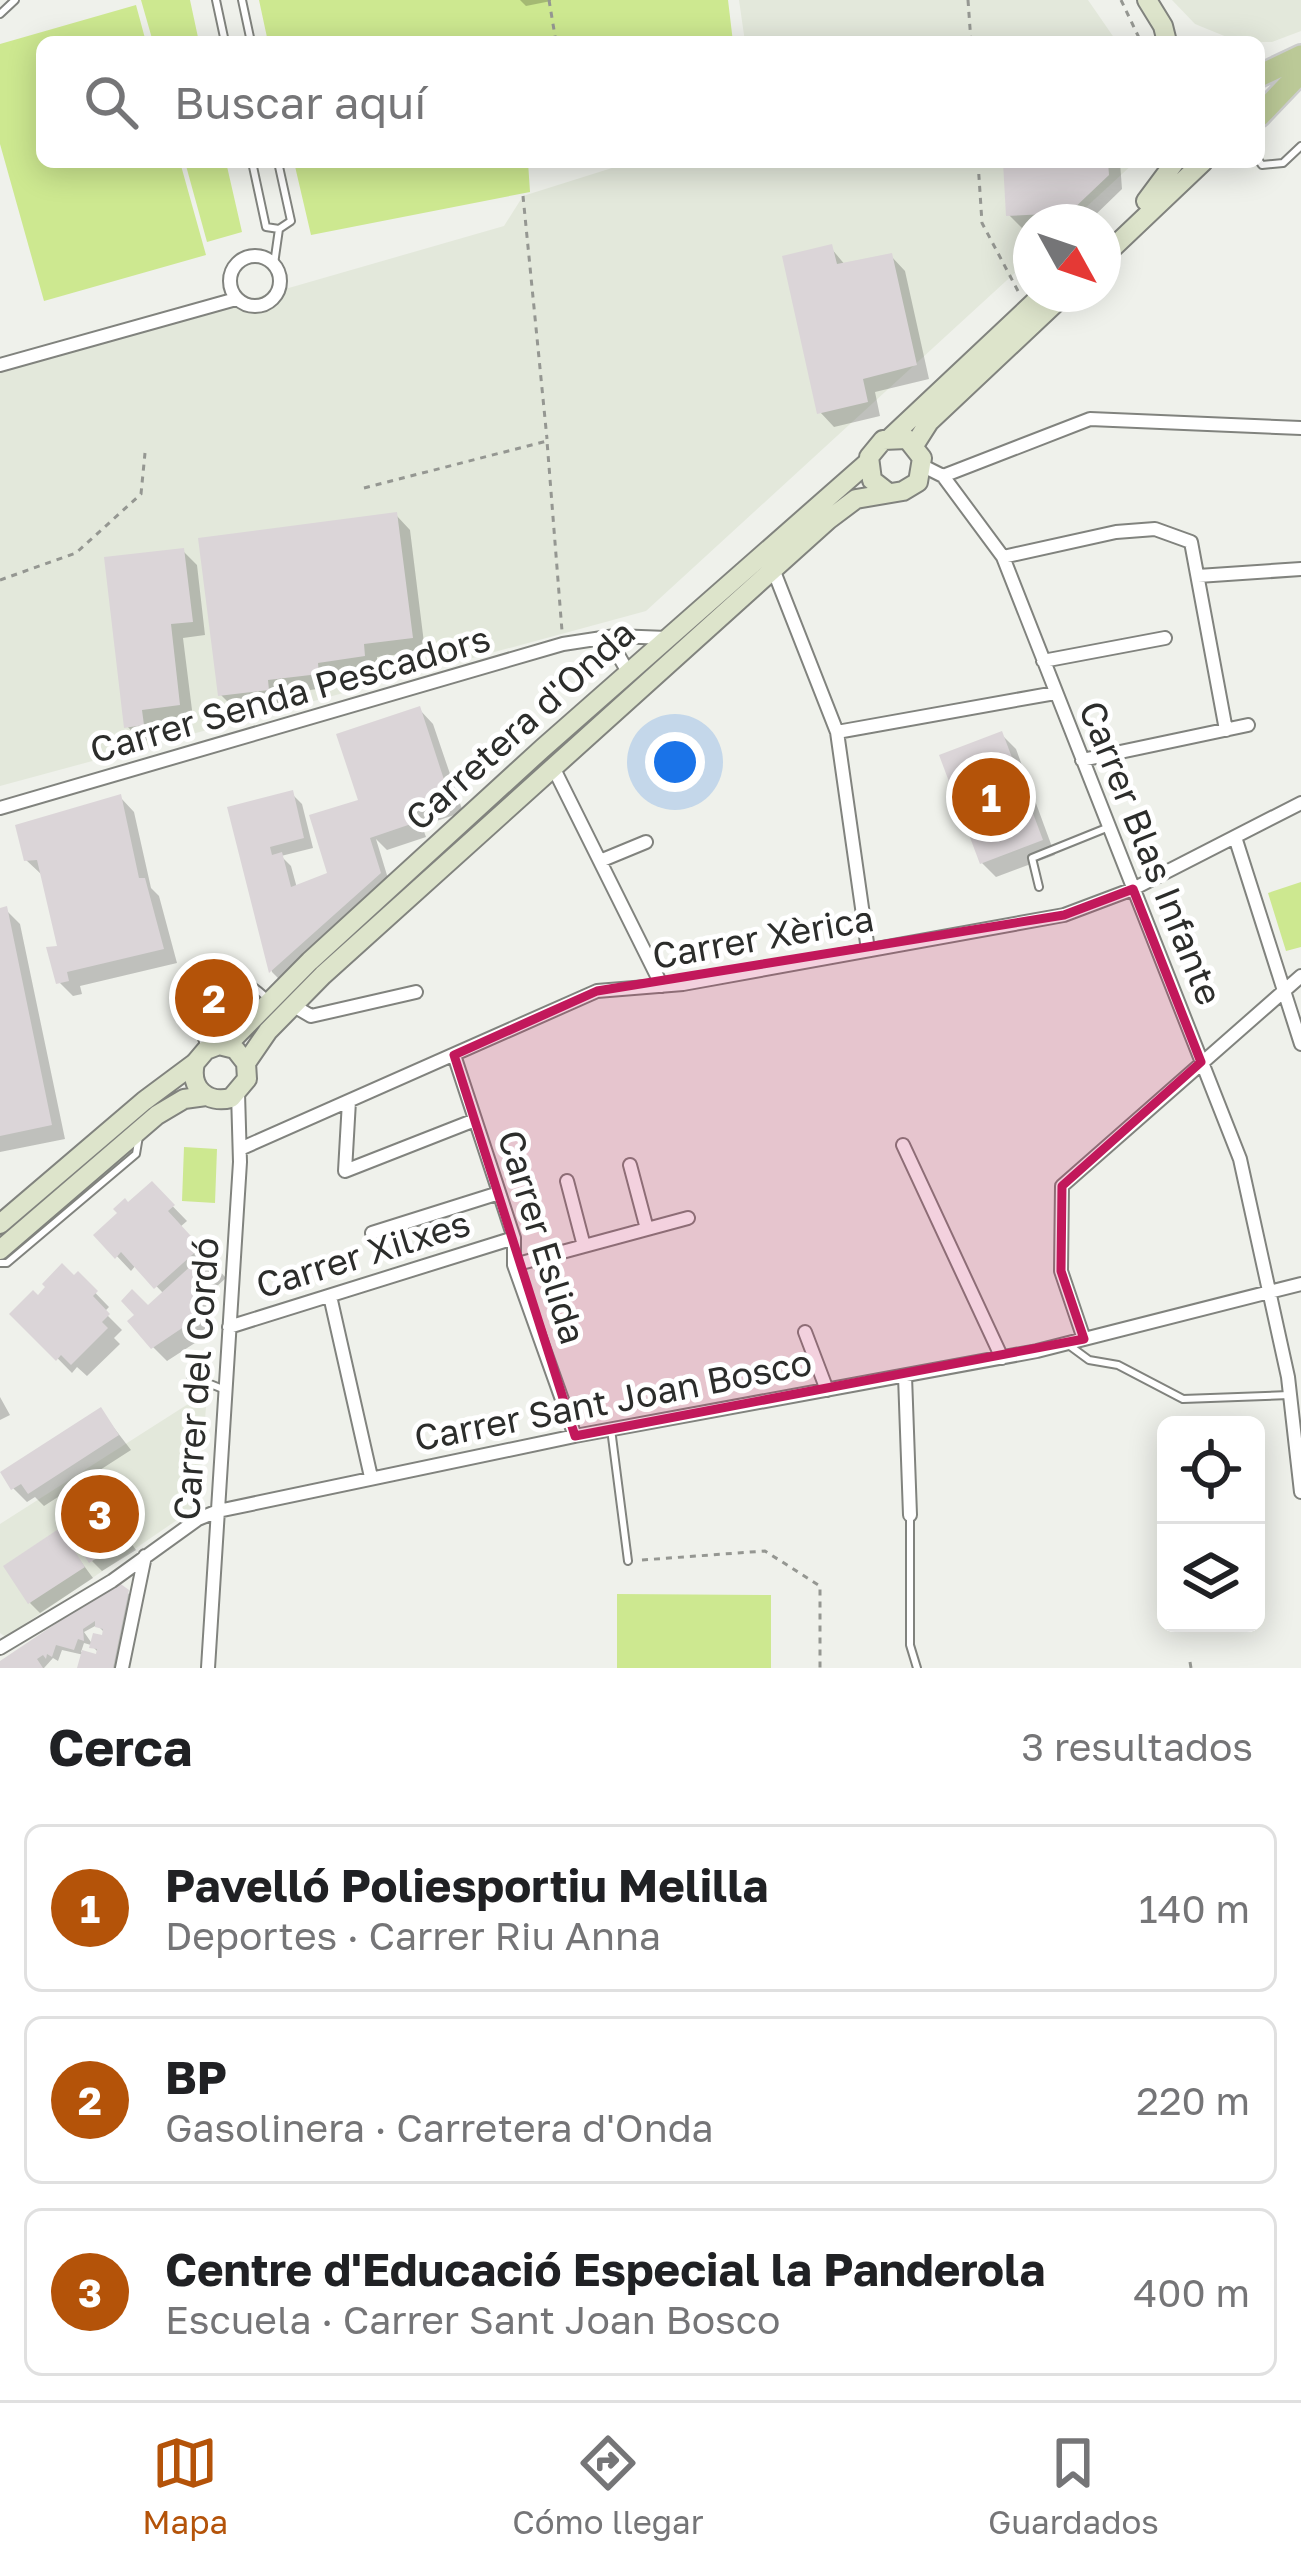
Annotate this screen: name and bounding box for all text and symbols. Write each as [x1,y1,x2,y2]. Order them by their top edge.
search box [36,36,1265,168]
icon: search [78,69,144,135]
text: Buscar aquí [174,75,426,129]
north arrow [1013,204,1121,312]
street label: Carretera d'Onda [396,611,643,839]
street label: Carrer Senda Pescadors [85,616,495,771]
street label: Carrer Blas Infante [1071,695,1232,1011]
your location [645,732,705,792]
pin: 1 [952,752,1030,842]
street label: Carrer Xèrica [649,896,877,977]
pin: 2 [175,953,253,1043]
street label: Carrer Eslida [490,1125,595,1349]
street label: Carrer Xilxes [251,1201,475,1306]
street label: Carrer del Cordó [164,1236,227,1522]
street label: Carrer Sant Joan Bosco [410,1340,815,1459]
map controls [1157,1416,1265,1632]
button: locate [1157,1416,1265,1524]
pin: 3 [61,1469,139,1559]
button: layers [1157,1524,1265,1632]
text: Cerca [48,1716,192,1777]
text: 3 resultados [1021,1723,1253,1770]
text: Pavelló Poliesportiu Melilla [165,1858,768,1912]
text: 1 [80,1885,100,1932]
text: 140 m [1139,1885,1250,1932]
text: Deportes · Carrer Riu Anna [165,1912,661,1959]
text: BP [165,2050,227,2104]
text: 2 [78,2077,102,2124]
text: 220 m [1136,2077,1250,2124]
text: Gasolinera · Carretera d'Onda [165,2104,714,2151]
text: Centre d'Educació Especial la Panderola [165,2242,1045,2296]
text: 3 [78,2269,102,2316]
text: 400 m [1134,2269,1250,2316]
text: Escuela · Carrer Sant Joan Bosco [165,2296,780,2343]
tab: Mapa [142,2430,228,2541]
tab: Cómo llegar [512,2430,704,2541]
tab: Guardados [988,2430,1159,2541]

